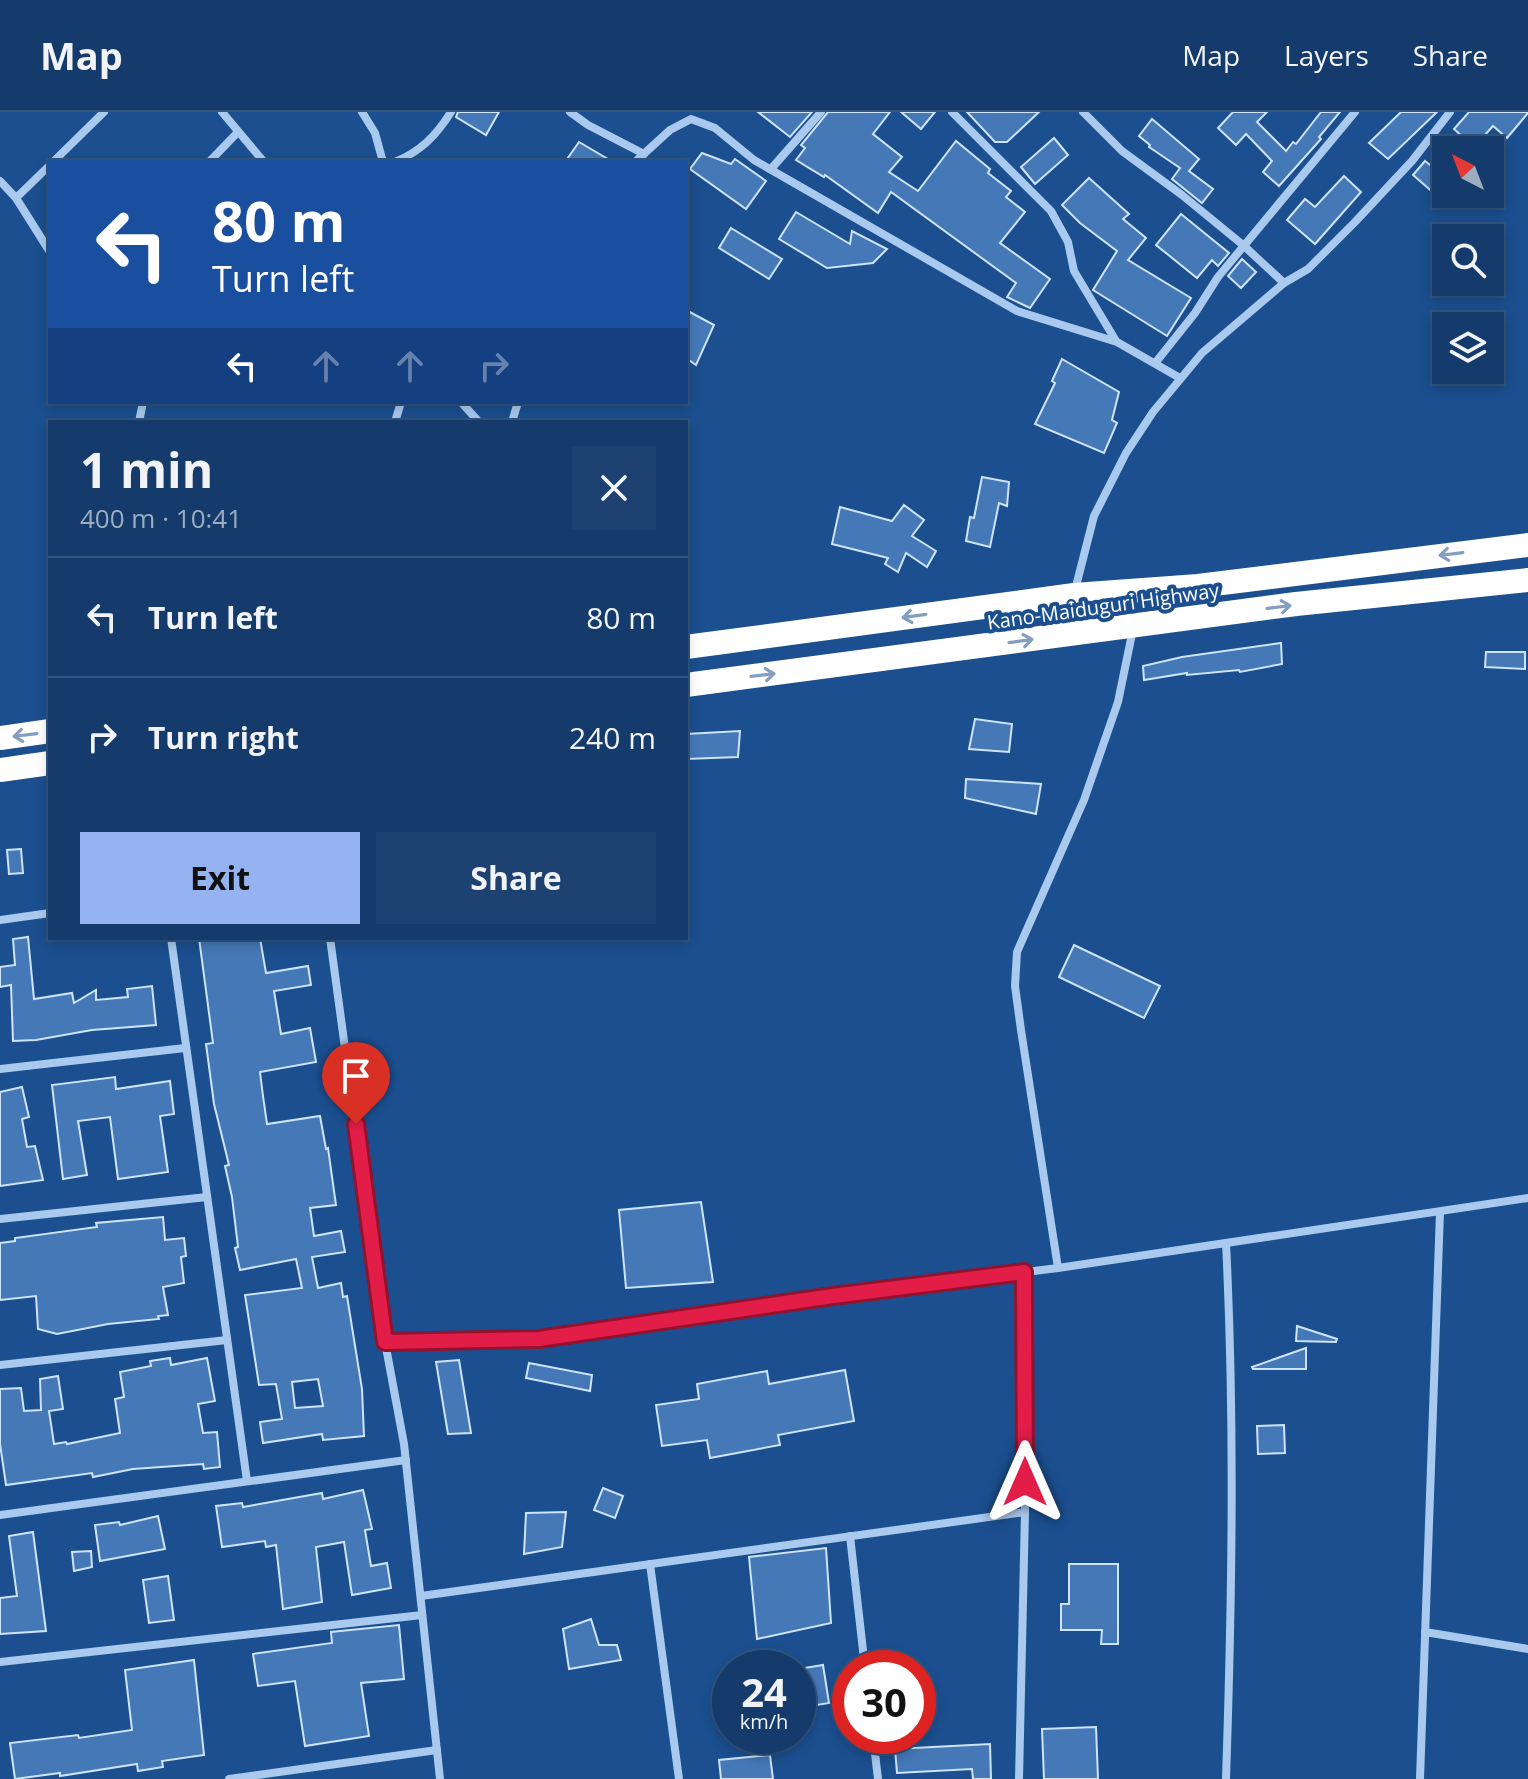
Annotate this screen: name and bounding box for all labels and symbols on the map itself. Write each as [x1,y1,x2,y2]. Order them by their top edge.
north arrow [1432,136,1504,208]
one-way arrow [1438,547,1464,562]
street label: Kano-Maiduguri Highway [985,576,1222,636]
one-way arrow [1265,599,1292,614]
one-way arrow [902,609,927,624]
one-way arrow [1008,633,1033,648]
one-way arrow [750,667,775,682]
one-way arrow [12,727,39,742]
pin [322,1042,390,1124]
position arrow [983,1440,1067,1524]
speed limit sign: 30 [832,1650,936,1754]

